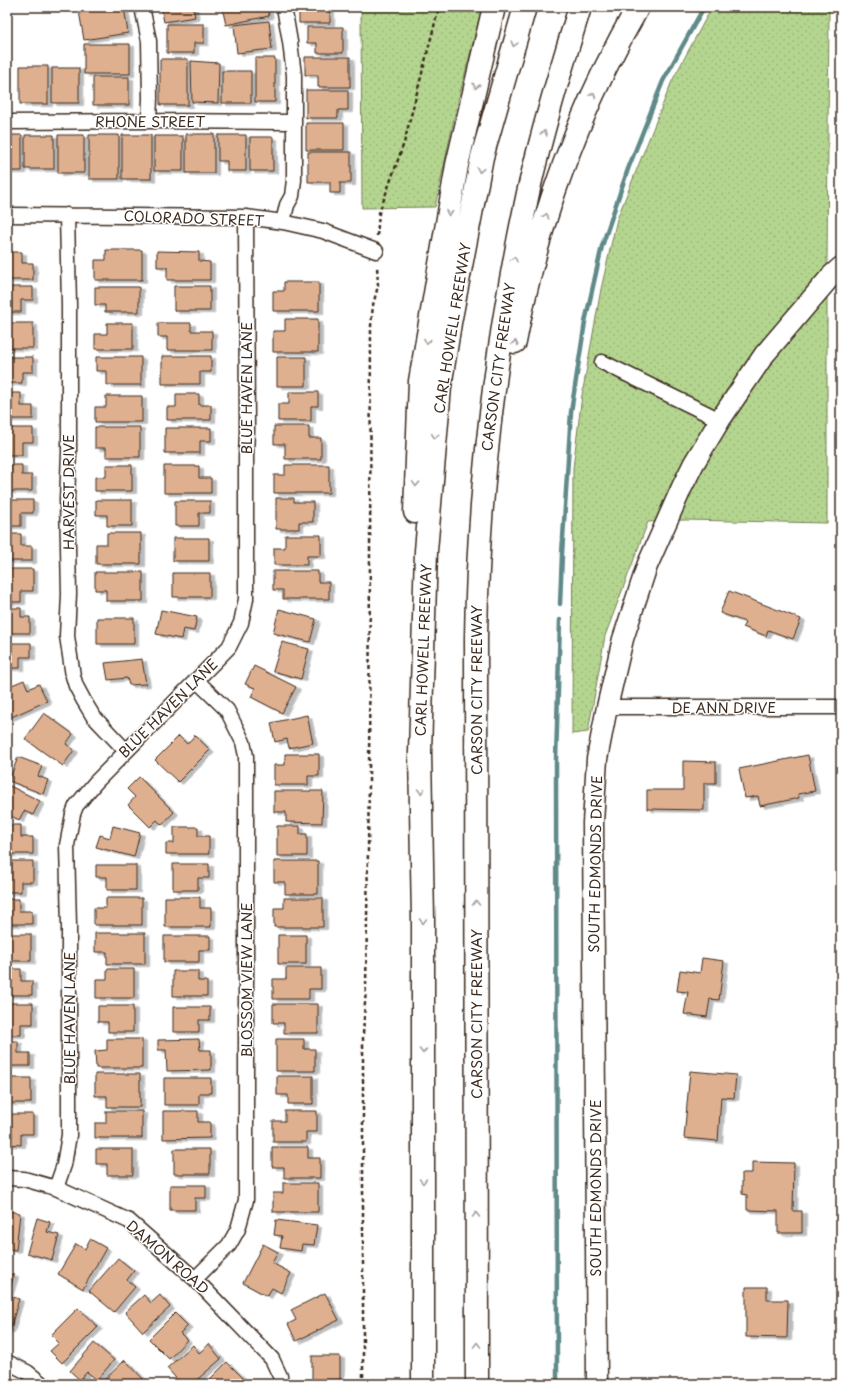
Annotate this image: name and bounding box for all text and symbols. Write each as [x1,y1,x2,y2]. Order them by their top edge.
one-way arrow [510,41,519,48]
one-way arrow [472,83,480,89]
one-way arrow [588,92,596,100]
street label: RHONE STREET [95,111,205,132]
one-way arrow [539,129,548,136]
one-way arrow [476,167,485,173]
street label: COLORADO STREET [123,205,265,231]
one-way arrow [445,210,453,216]
one-way arrow [541,213,550,220]
street label: CARL HOWELL FREEWAY [428,241,476,415]
one-way arrow [510,256,518,262]
street label: CARSON CITY FREEWAY [476,281,520,453]
street label: BLUE HAVEN LANE [236,322,257,454]
one-way arrow [423,338,431,344]
one-way arrow [510,339,519,346]
one-way arrow [431,433,440,439]
street label: HARVEST DRIVE [58,434,79,550]
one-way arrow [412,481,420,487]
street label: CARL HOWELL FREEWAY [409,563,437,737]
street label: CARSON CITY FREEWAY [466,605,487,775]
street label: BLUE HAVEN LANE [114,654,222,762]
street label: DE ANN DRIVE [672,697,776,718]
street label: SOUTH EDMONDS DRIVE [583,775,607,953]
one-way arrow [417,788,425,794]
one-way arrow [472,900,480,906]
street label: BLOSSOM VIEW LANE [236,903,257,1057]
one-way arrow [419,918,427,924]
street label: CARSON CITY FREEWAY [466,929,487,1099]
street label: BLUE HAVEN LANE [59,952,80,1084]
one-way arrow [419,1048,427,1054]
street label: SOUTH EDMONDS DRIVE [585,1099,606,1277]
one-way arrow [419,1178,427,1184]
one-way arrow [472,1212,480,1218]
street label: DAMON ROAD [122,1215,214,1299]
one-way arrow [473,1342,481,1348]

